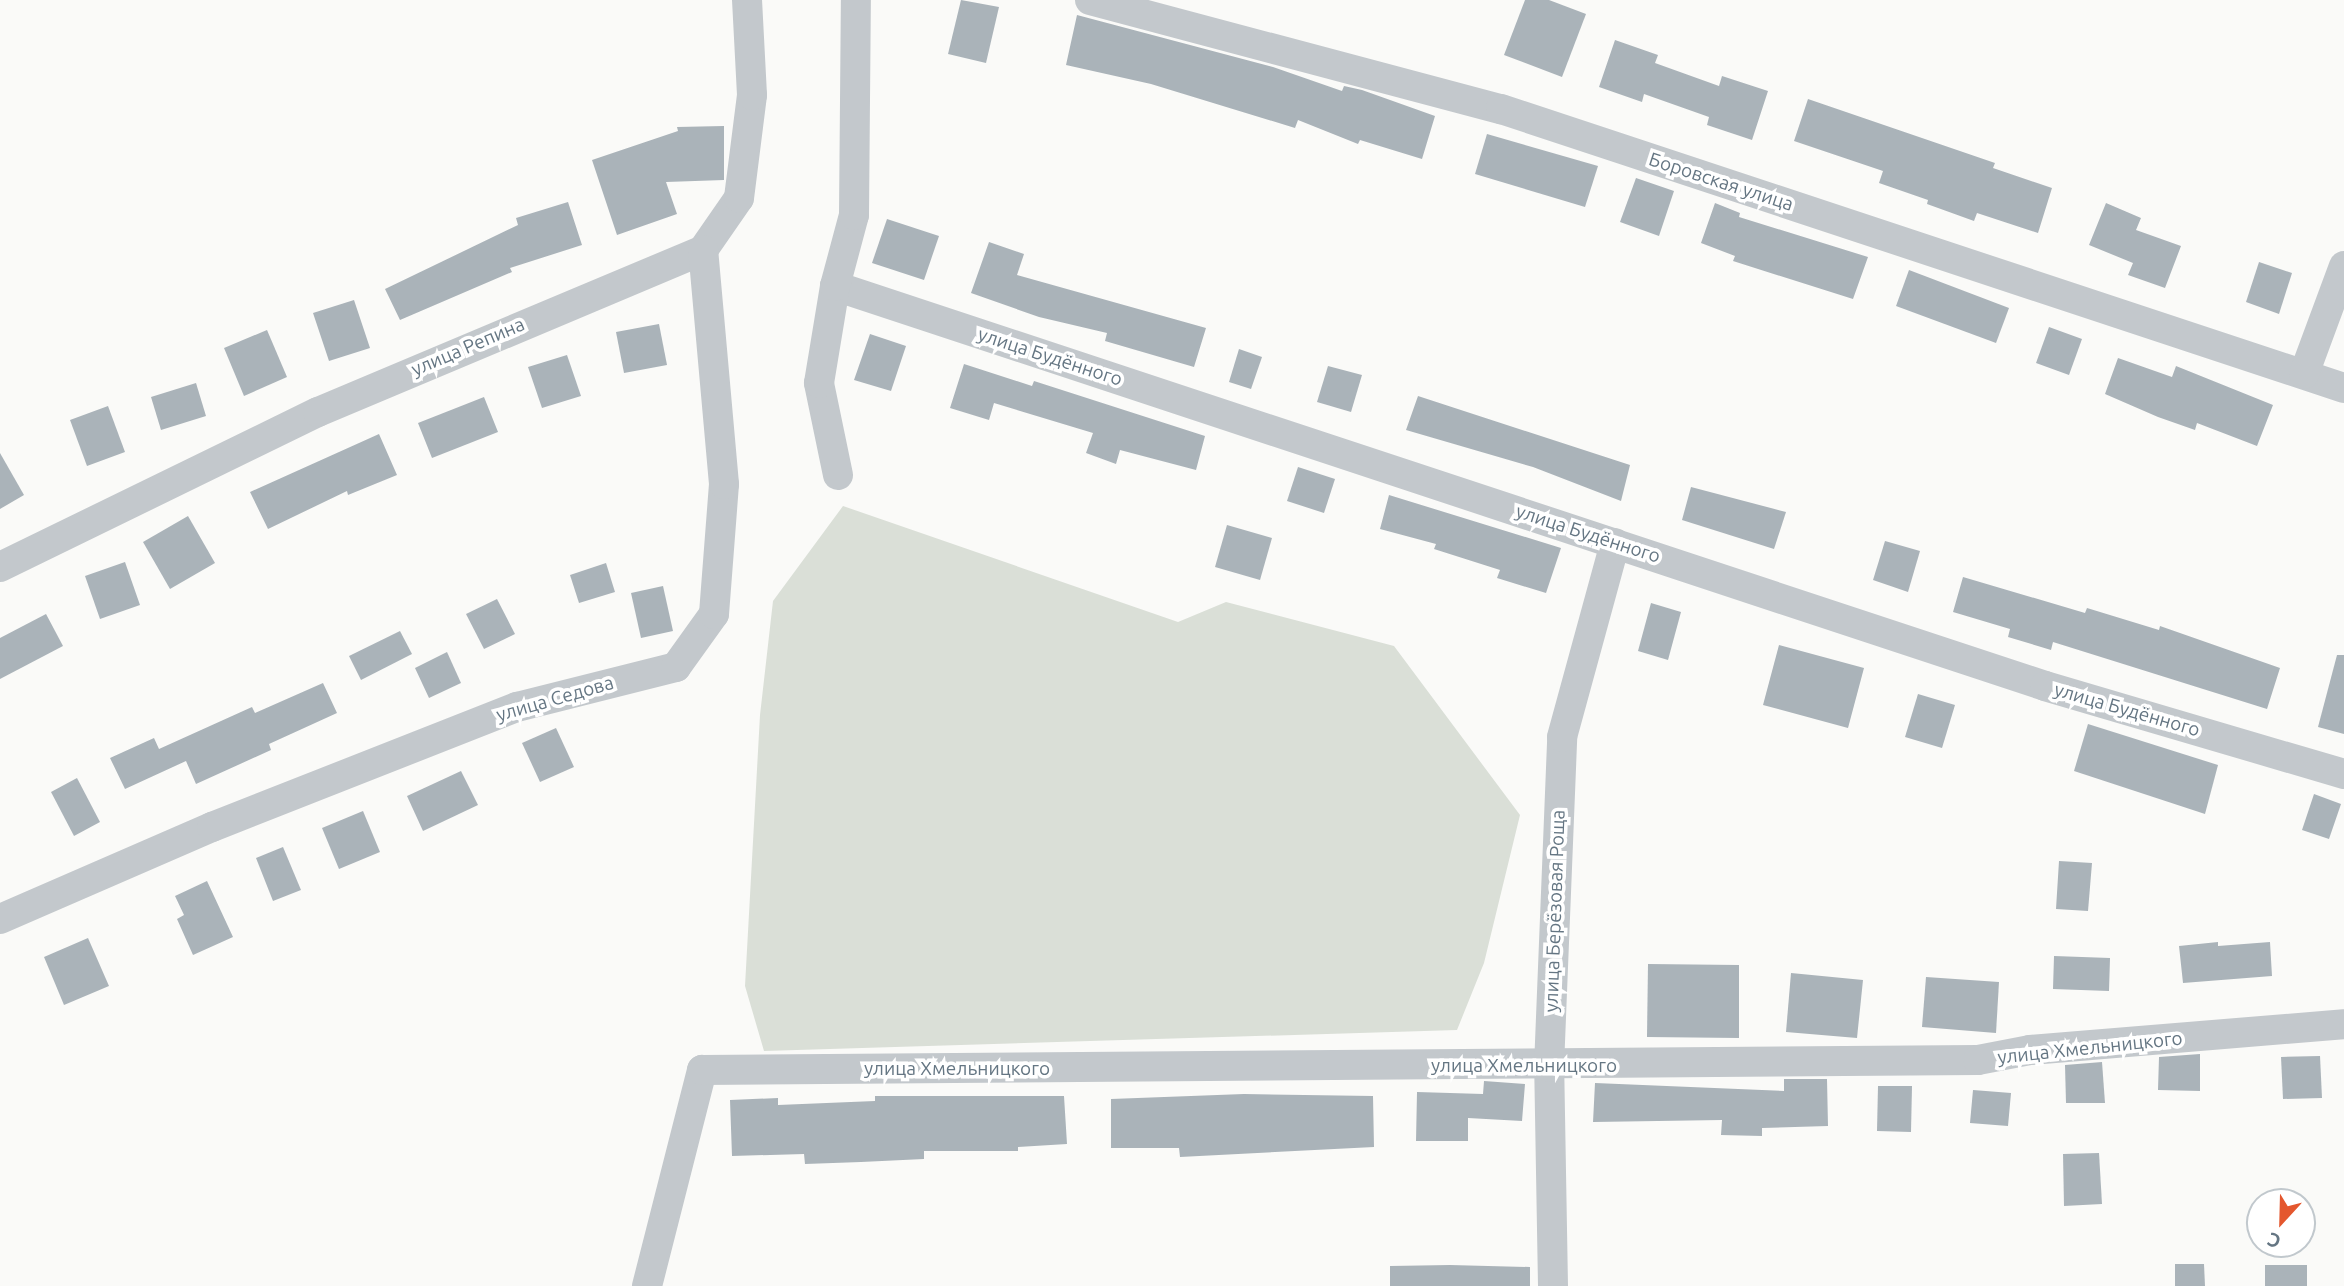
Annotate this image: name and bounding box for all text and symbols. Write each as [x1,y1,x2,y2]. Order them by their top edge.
street label: Боровская улица [1646,148,1796,216]
street label: улица Репина [408,313,528,381]
street label: улица Будённого [975,323,1125,391]
street label: улица Будённого [1513,500,1663,568]
street label: улица Седова [494,671,616,727]
street label: улица Будённого [2051,678,2203,742]
street label: улица Берёзовая Роща [1540,809,1570,1013]
street label: улица Хмельницкого [1996,1027,2184,1069]
street label: улица Хмельницкого [1431,1055,1617,1077]
street label: улица Хмельницкого [864,1058,1050,1080]
north arrow [2246,1188,2316,1258]
text: С [2264,1228,2284,1253]

